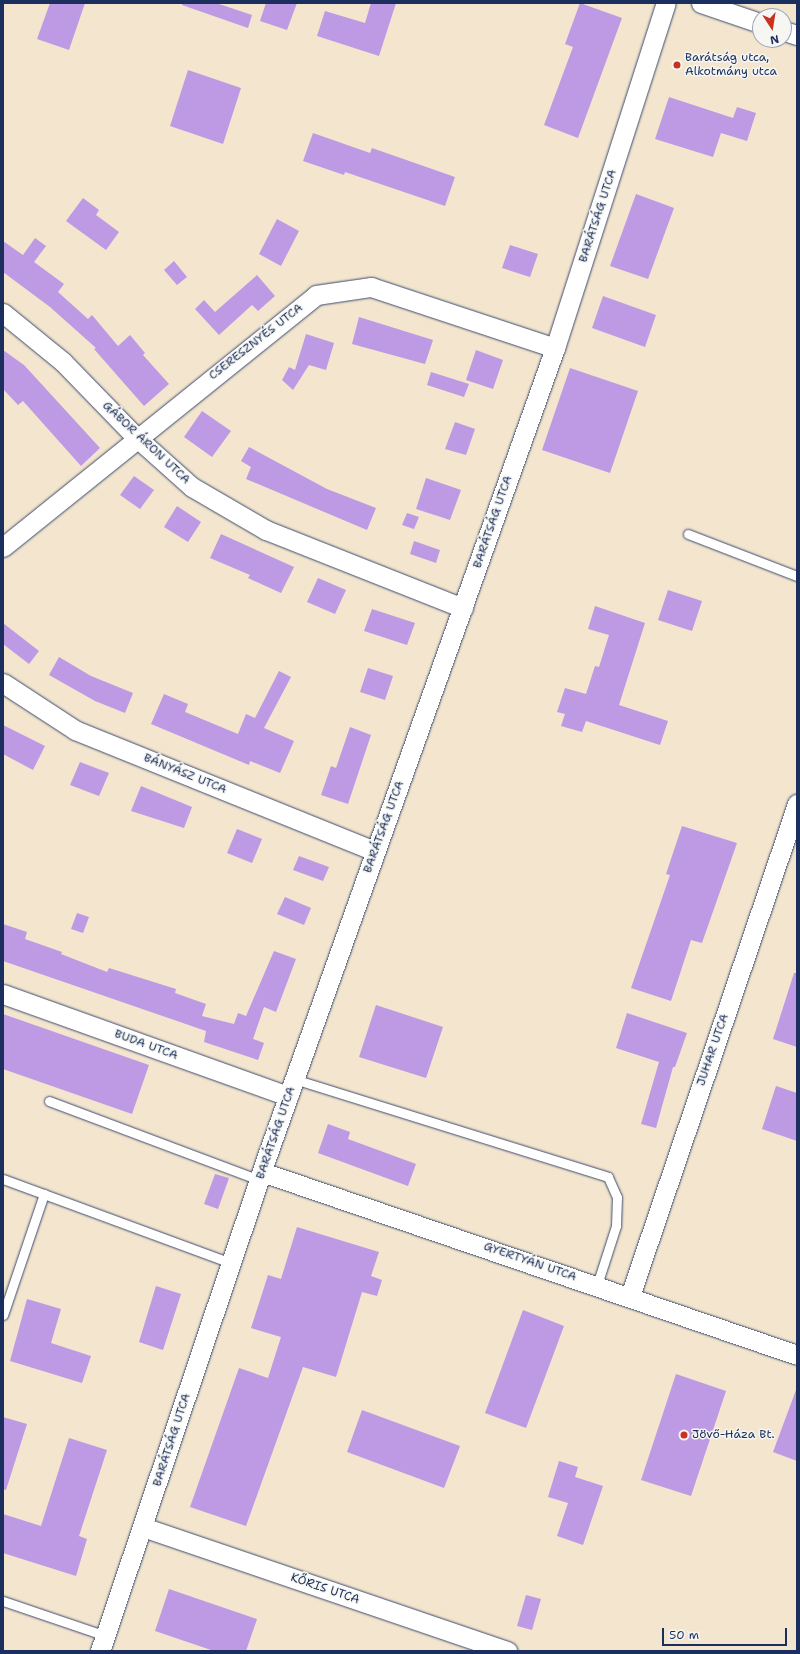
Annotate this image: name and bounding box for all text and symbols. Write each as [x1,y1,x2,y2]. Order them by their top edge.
north arrow [752,8,792,48]
text: N [769,31,780,47]
place label: Barátság utca, Alkotmány utca [685,51,777,79]
marker: Barátság utca, Alkotmány utca [672,60,682,70]
street label: BARÁTSÁG UTCA [576,168,620,264]
street label: CSERESZNYÉS UTCA [206,301,306,383]
street label: GÁBOR ÁRON UTCA [99,399,193,487]
street label: BARÁTSÁG UTCA [470,474,516,570]
street label: BÁNYÁSZ UTCA [141,751,229,797]
street label: BARÁTSÁG UTCA [361,779,407,875]
street label: JUHAR UTCA [694,1012,732,1088]
street label: BUDA UTCA [112,1027,180,1063]
street label: BARÁTSÁG UTCA [253,1085,299,1181]
street label: GYERTYÁN UTCA [482,1239,578,1285]
street label: BARÁTSÁG UTCA [150,1392,194,1488]
place label: Jövő-Háza Bt. [692,1428,774,1442]
marker: Jövő-Háza Bt. [679,1430,689,1440]
street label: KŐRIS UTCA [289,1571,361,1607]
scale bar [664,1620,789,1646]
text: 50 m [669,1627,699,1643]

